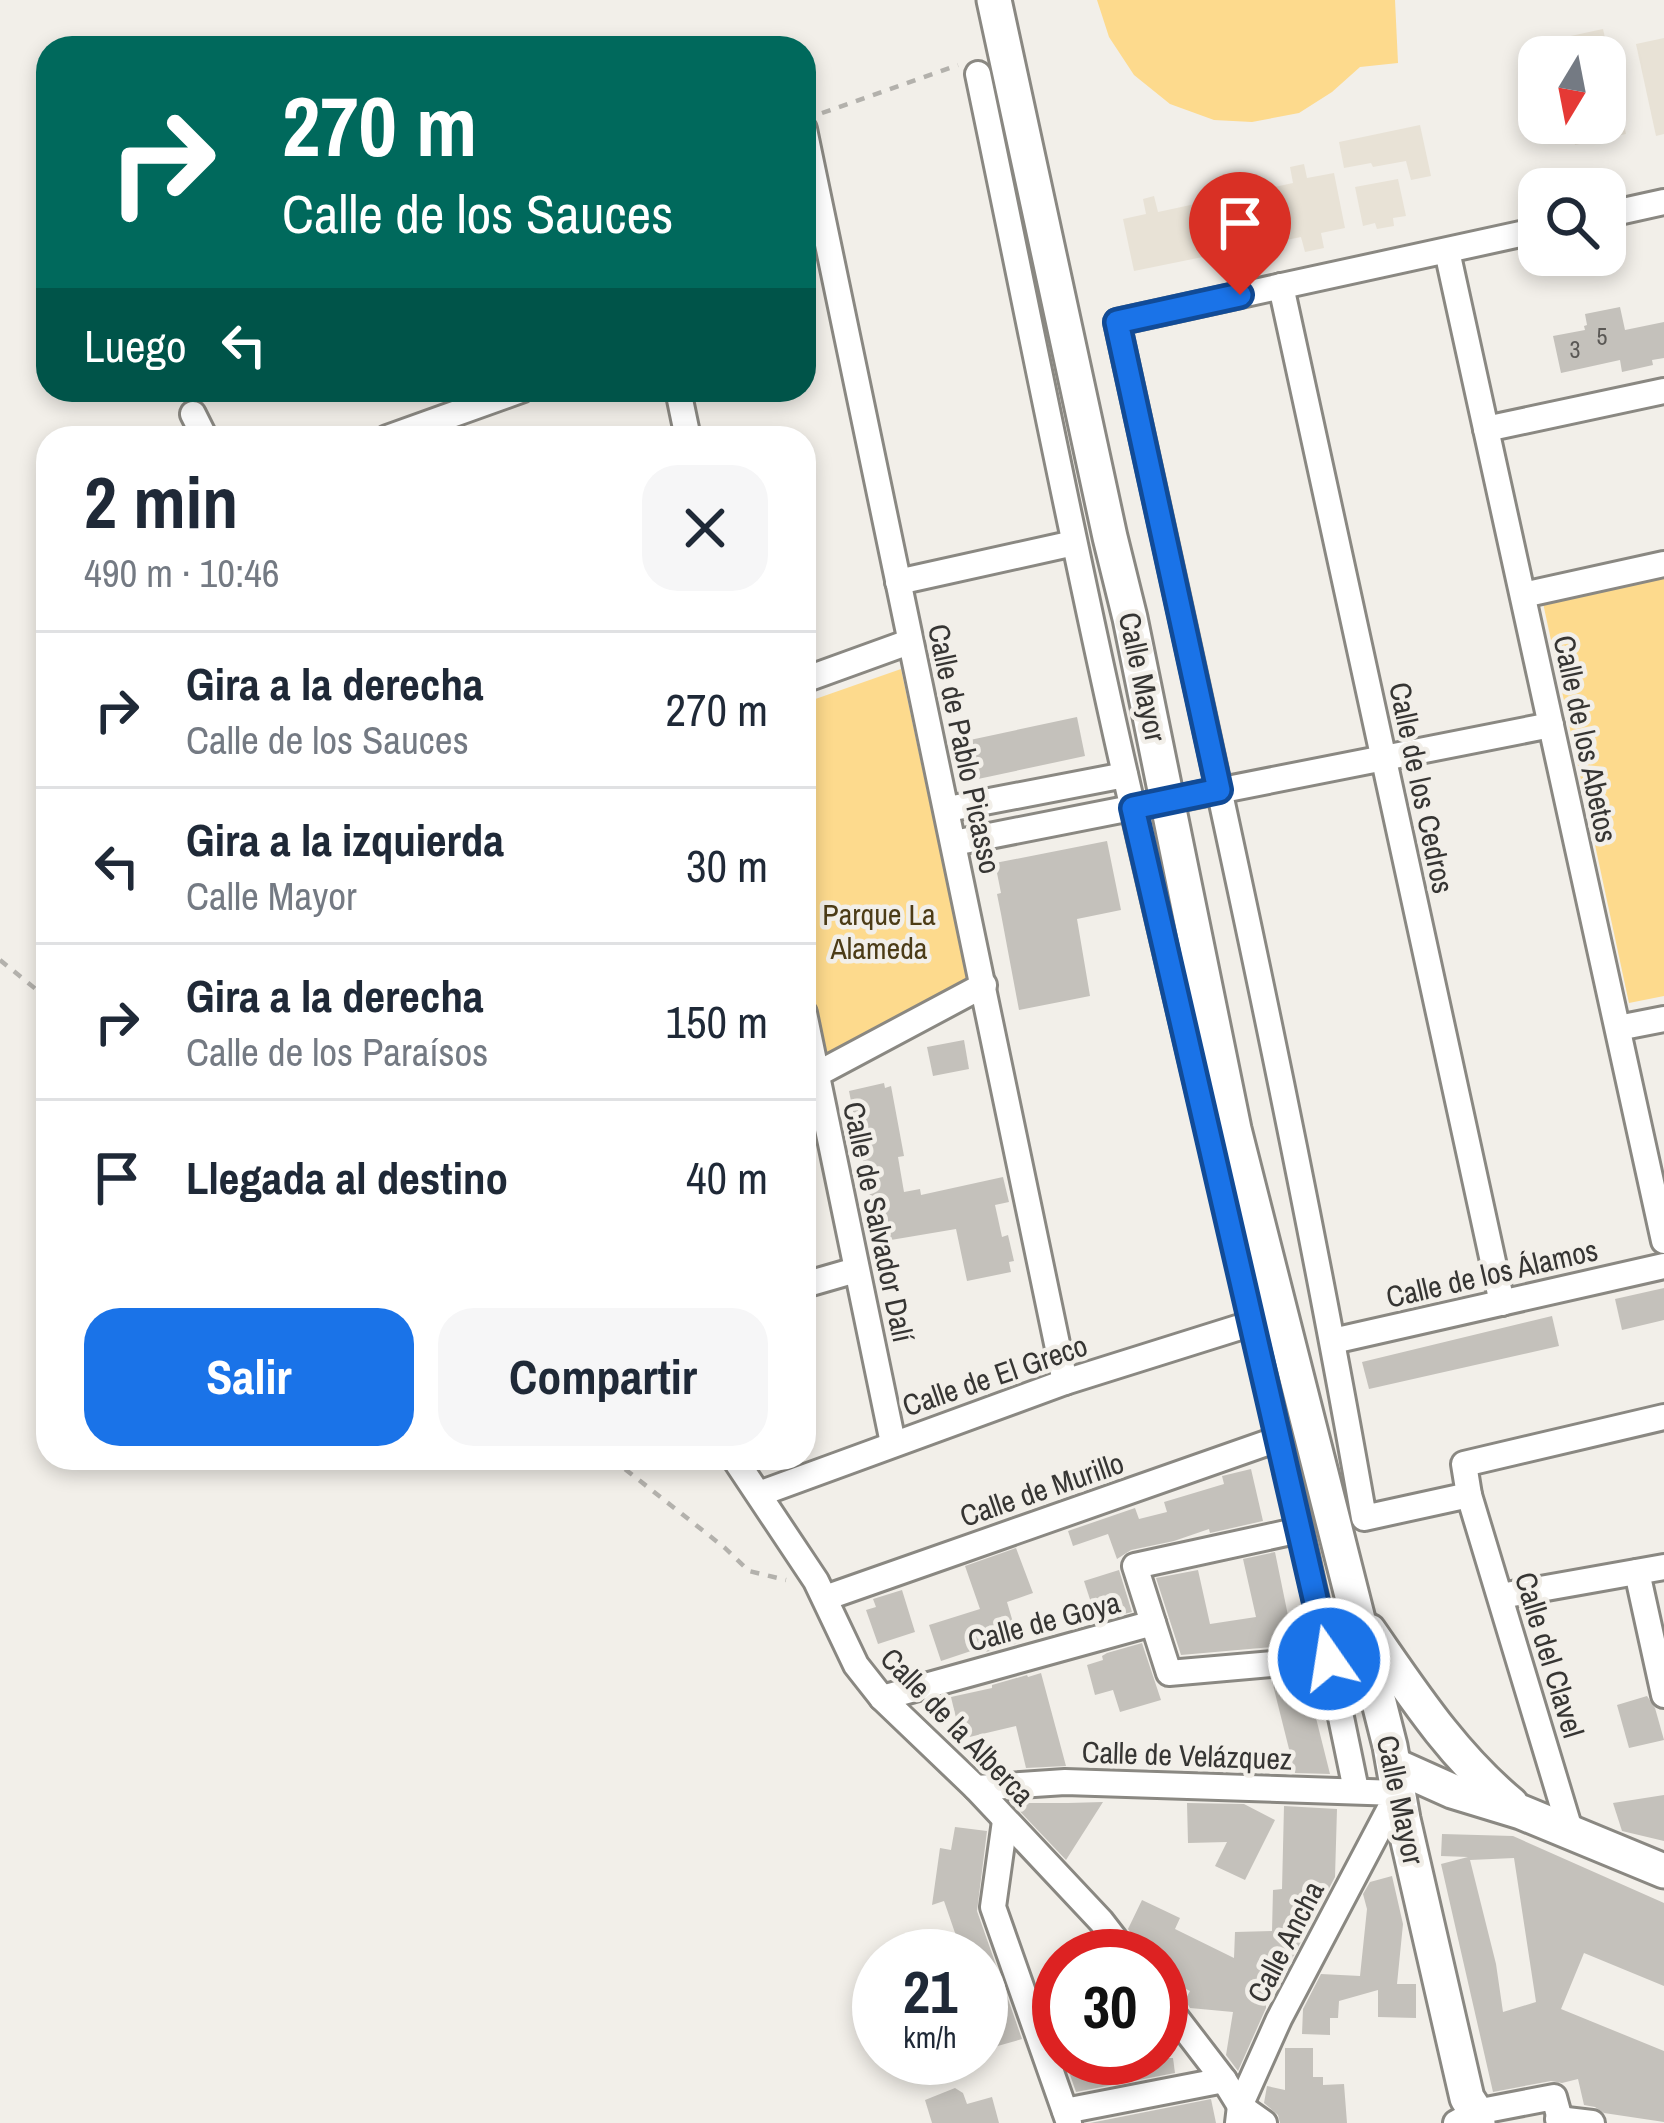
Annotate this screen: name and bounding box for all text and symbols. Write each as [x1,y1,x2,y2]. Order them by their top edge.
north arrow [1518,36,1626,144]
map controls [1518,36,1626,276]
text: 270 m [282,69,477,182]
icon: right [84,84,240,240]
button: search [1518,168,1626,276]
pin [1189,172,1291,295]
text: Calle de los Sauces [282,177,673,250]
icon: arrive [1207,190,1273,256]
icon: left [211,312,277,378]
text: Luego [84,315,187,376]
house number: 5 [1597,320,1608,352]
house number: 3 [1570,333,1580,365]
text: 2 min [84,453,238,550]
button: close [642,465,768,591]
text: 490 m · 10:46 [84,547,280,599]
street label: Calle Mayor [1110,608,1176,746]
street label: Calle de Pablo Picasso [919,620,1011,877]
street label: Calle de los Abetos [1545,632,1627,846]
text: Gira a la derecha [186,653,483,714]
icon: right [84,677,150,743]
text: 270 m [665,679,768,740]
street label: Calle de los Cedros [1380,679,1464,897]
text: Calle de los Sauces [186,714,469,766]
text: Gira a la izquierda [186,809,504,870]
icon: left [84,833,150,899]
text: 30 m [686,835,768,896]
text: Calle Mayor [186,870,357,922]
park label: Parque La Alameda [822,894,936,968]
text: Gira a la derecha [186,965,483,1026]
icon: right [84,989,150,1055]
text: 150 m [665,991,768,1052]
text: Calle de los Paraísos [186,1026,488,1078]
street label: Calle de Salvador Dalí [834,1098,924,1346]
icon: arrive [84,1145,150,1211]
text: Llegada al destino [186,1147,508,1208]
text: 40 m [686,1147,768,1208]
street label: Calle de los Álamos [1382,1229,1602,1317]
button: Salir [84,1308,414,1446]
button: Compartir [438,1308,768,1446]
street label: Calle de El Greco [897,1325,1092,1425]
street label: Calle de Murillo [954,1442,1129,1536]
street label: Calle del Clavel [1506,1567,1594,1742]
street label: Calle de Goya [963,1581,1125,1661]
position arrow [1266,1596,1392,1722]
street label: Calle de la Alberca [872,1639,1044,1814]
street label: Calle de Velázquez [1081,1731,1293,1779]
street label: Calle Mayor [1368,1731,1434,1869]
street label: Calle Ancha [1237,1874,1333,2009]
speed limit sign: 30 [1032,1929,1188,2085]
text: 21 [903,1951,957,2032]
text: km/h [903,2017,957,2057]

